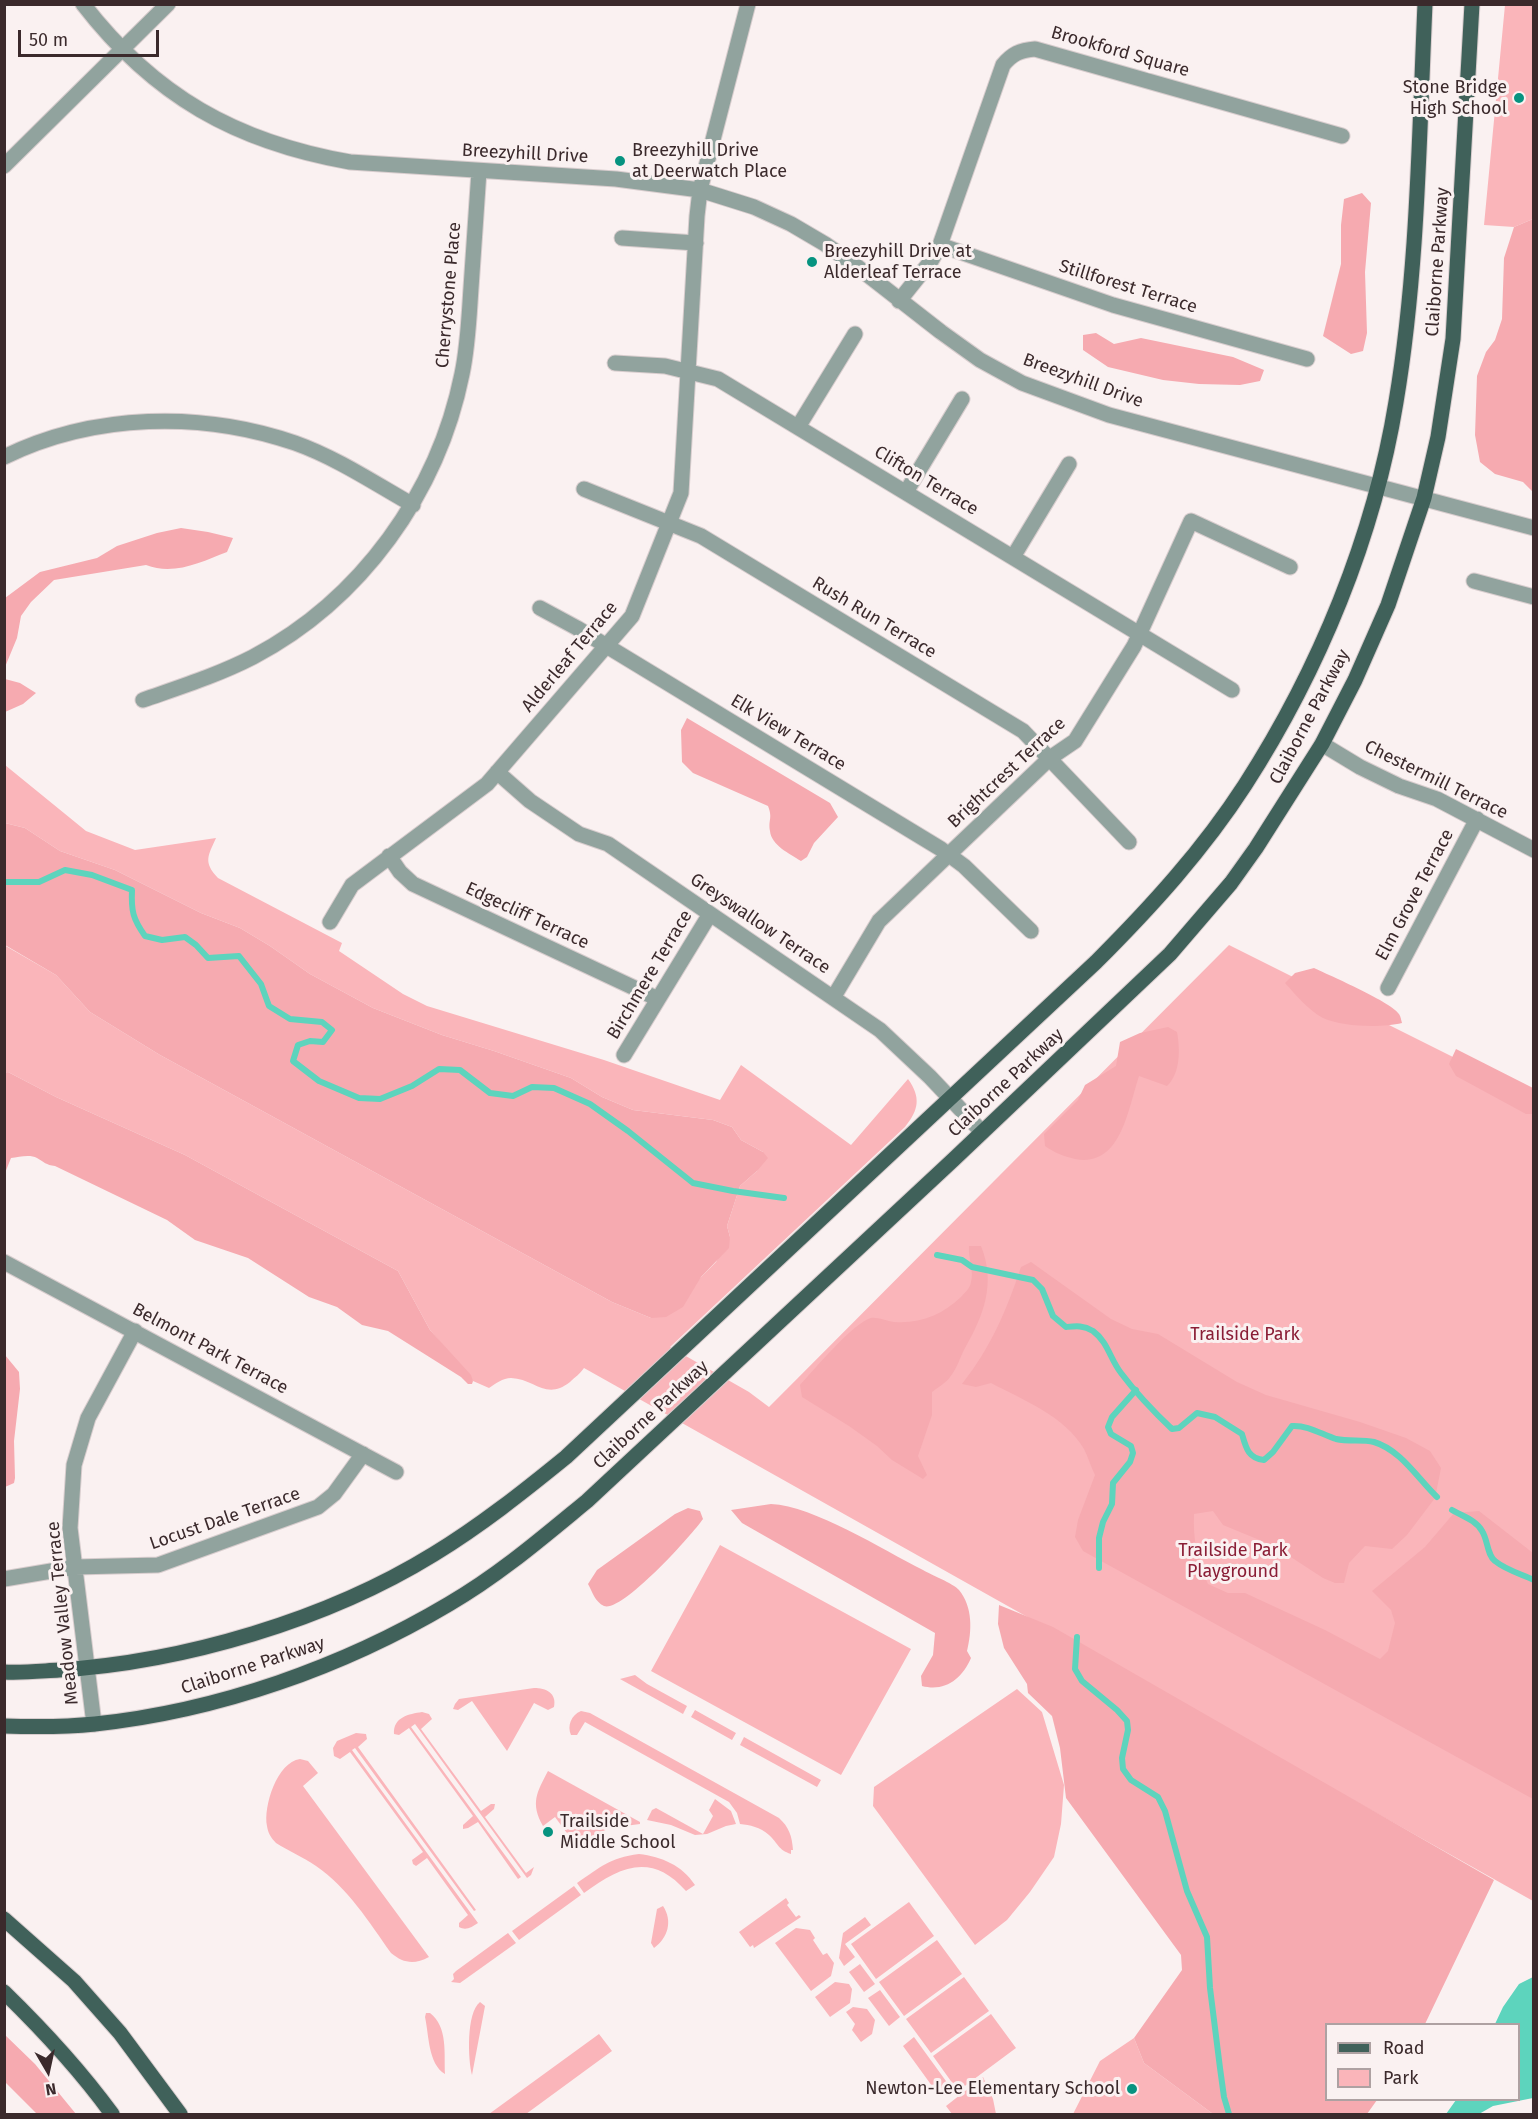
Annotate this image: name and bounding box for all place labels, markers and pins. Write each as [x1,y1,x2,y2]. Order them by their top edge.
place label: Stone Bridge High School [1403,77,1507,119]
marker: Stone Bridge High School [1512,91,1526,105]
place label: Breezyhill Drive at Deerwatch Place [632,140,787,182]
marker: Breezyhill Drive at Deerwatch Place [613,154,627,168]
place label: Breezyhill Drive at Alderleaf Terrace [824,241,972,284]
marker: Breezyhill Drive at Alderleaf Terrace [805,255,819,269]
place label: Trailside Middle School [560,1811,676,1854]
marker: Trailside Middle School [541,1825,555,1839]
place label: Newton-Lee Elementary School [865,2078,1120,2100]
marker: Newton-Lee Elementary School [1125,2082,1139,2096]

